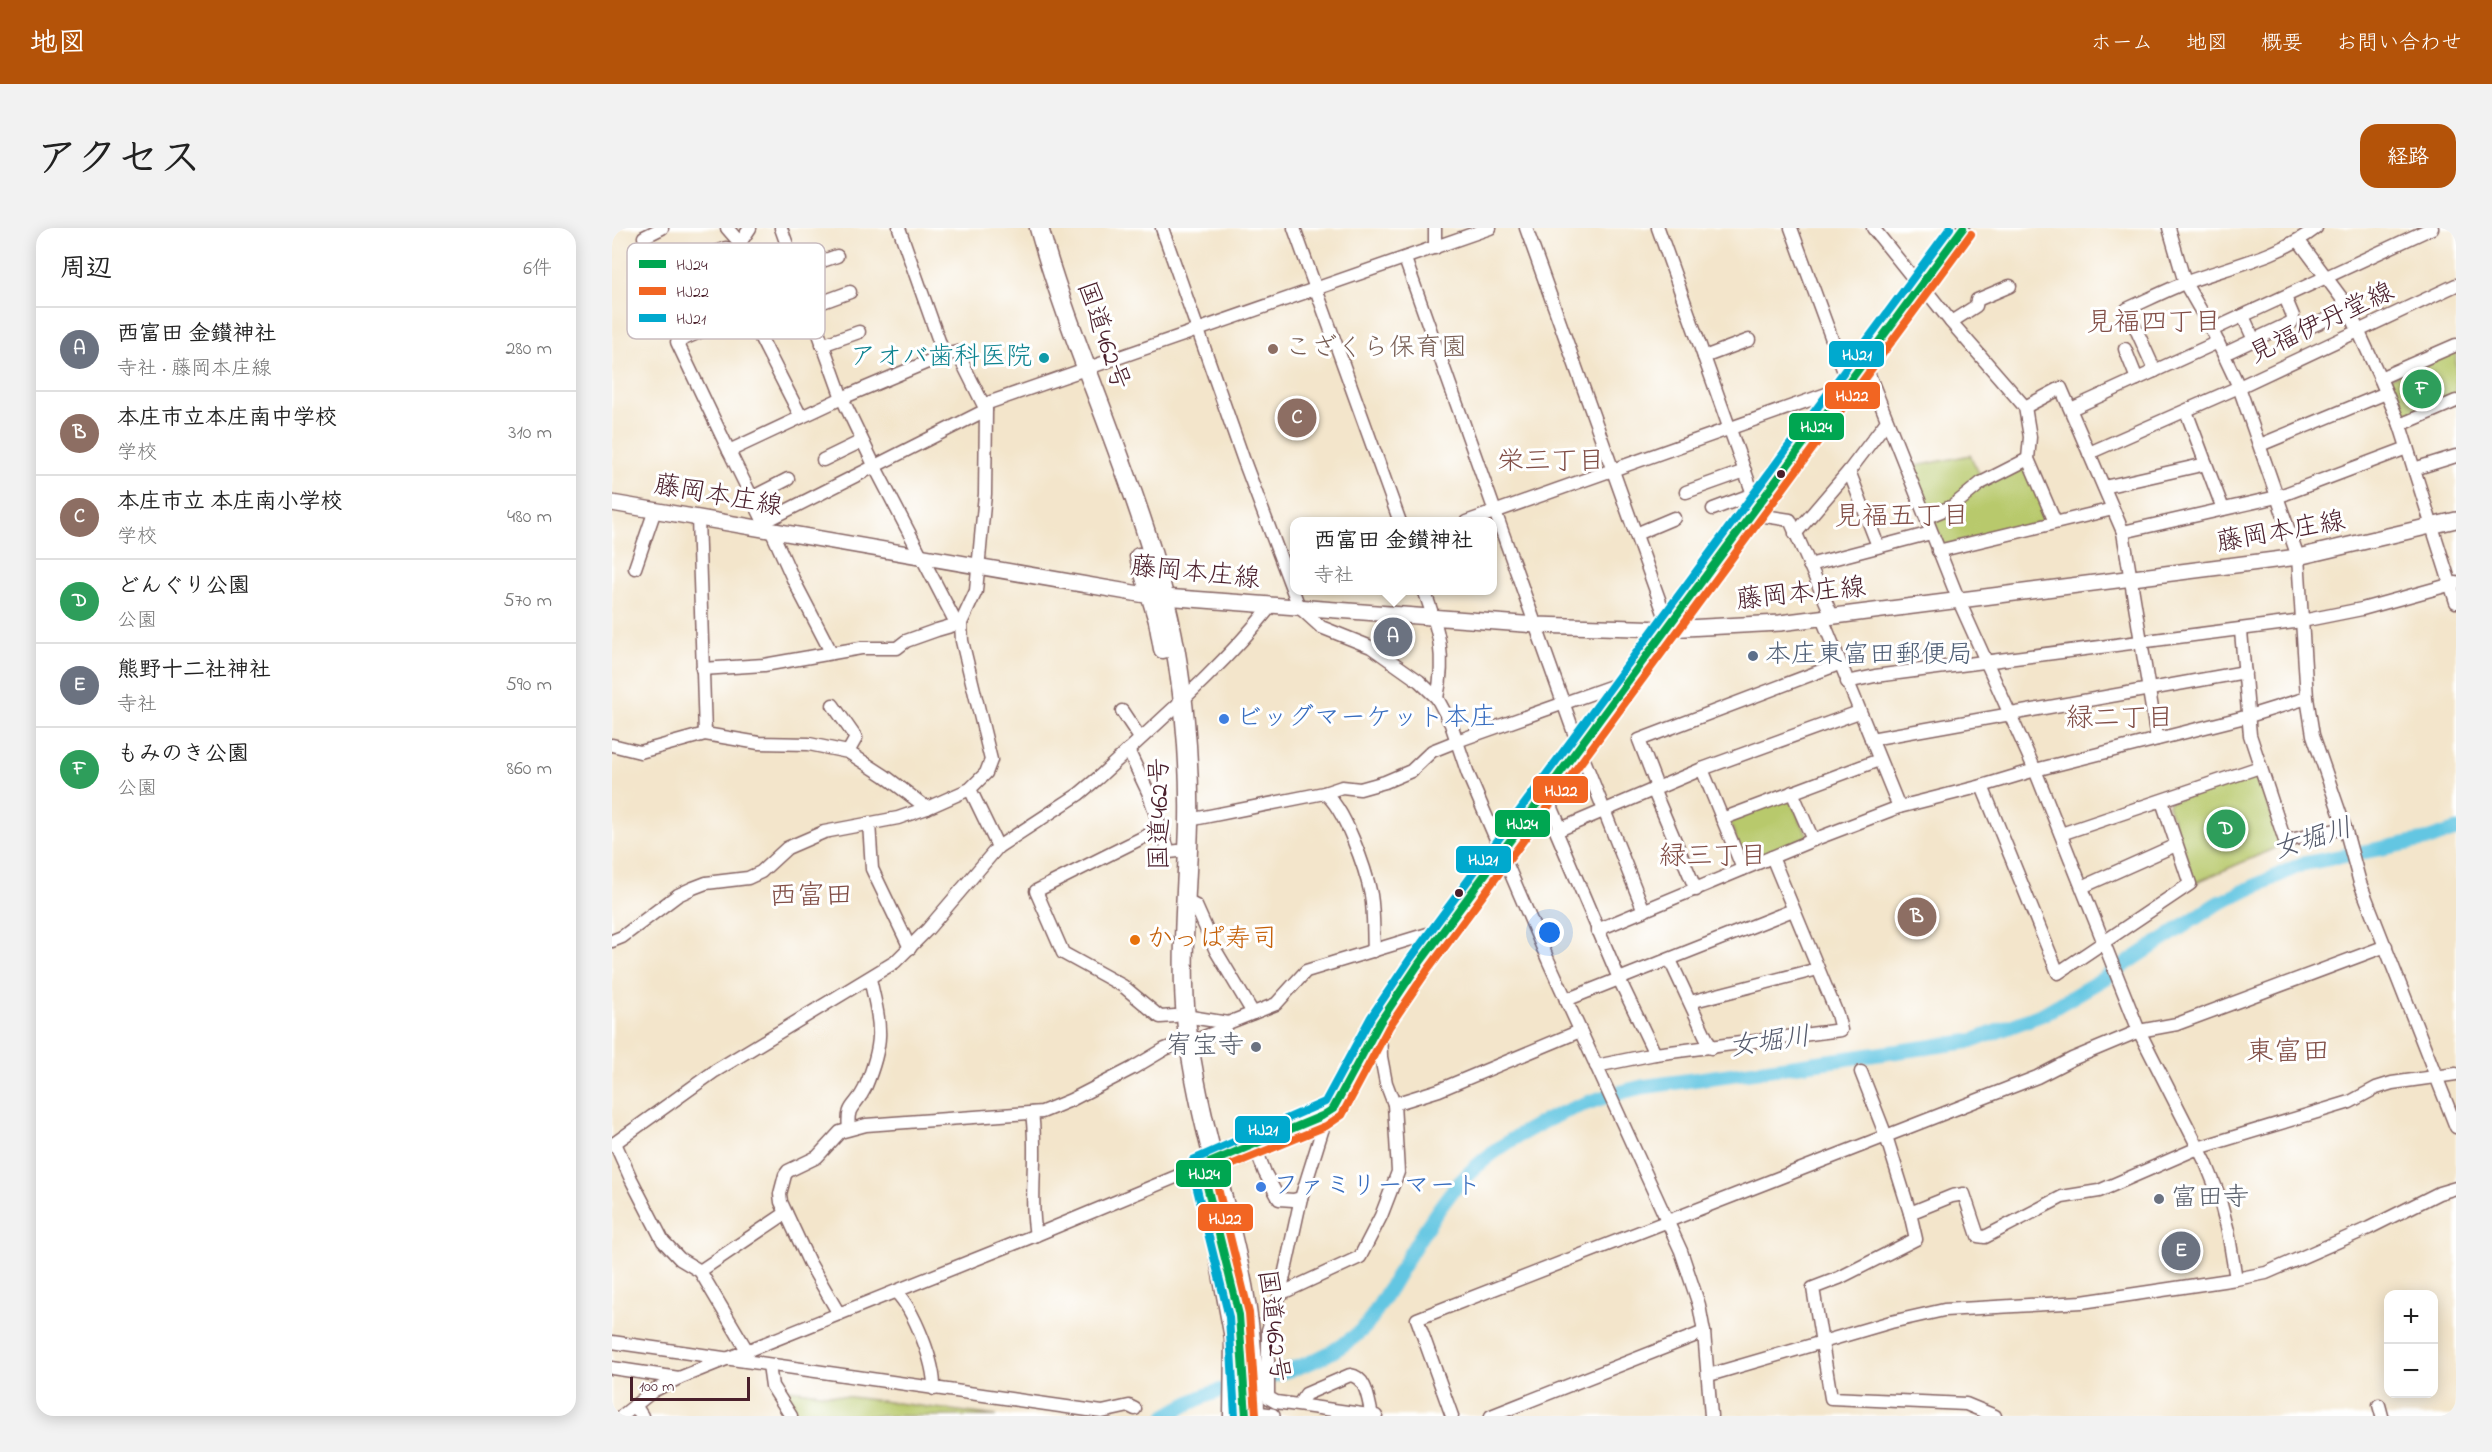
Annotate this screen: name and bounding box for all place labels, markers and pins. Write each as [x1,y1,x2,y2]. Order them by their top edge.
place label: こざくら保育園 [1285,330,1467,368]
place label: アオバ歯科医院 [850,339,1032,377]
marker: こざくら保育園 [1266,342,1280,356]
marker: アオバ歯科医院 [1037,351,1051,365]
pin: F [2402,366,2442,412]
pin: C [1278,396,1316,441]
unlabelled marker [1775,468,1787,480]
pin: A [1374,614,1412,660]
place label: 本庄東富田郵便局 [1765,637,1973,675]
marker: 本庄東富田郵便局 [1746,649,1760,663]
place label: ビッグマーケット本庄 [1236,700,1496,738]
marker: ビッグマーケット本庄 [1217,712,1231,726]
pin: D [2206,806,2246,852]
unlabelled marker [1453,887,1465,899]
pin: B [1898,894,1936,940]
place label: かっぱ寿司 [1147,921,1277,959]
marker: かっぱ寿司 [1128,933,1142,947]
place label: 宥宝寺 [1166,1028,1244,1066]
marker: 宥宝寺 [1249,1040,1263,1054]
place label: ファミリーマート [1273,1168,1482,1206]
marker: ファミリーマート [1254,1180,1268,1194]
place label: 富田寺 [2171,1180,2249,1218]
marker: 富田寺 [2152,1192,2166,1206]
pin: E [2162,1228,2200,1274]

